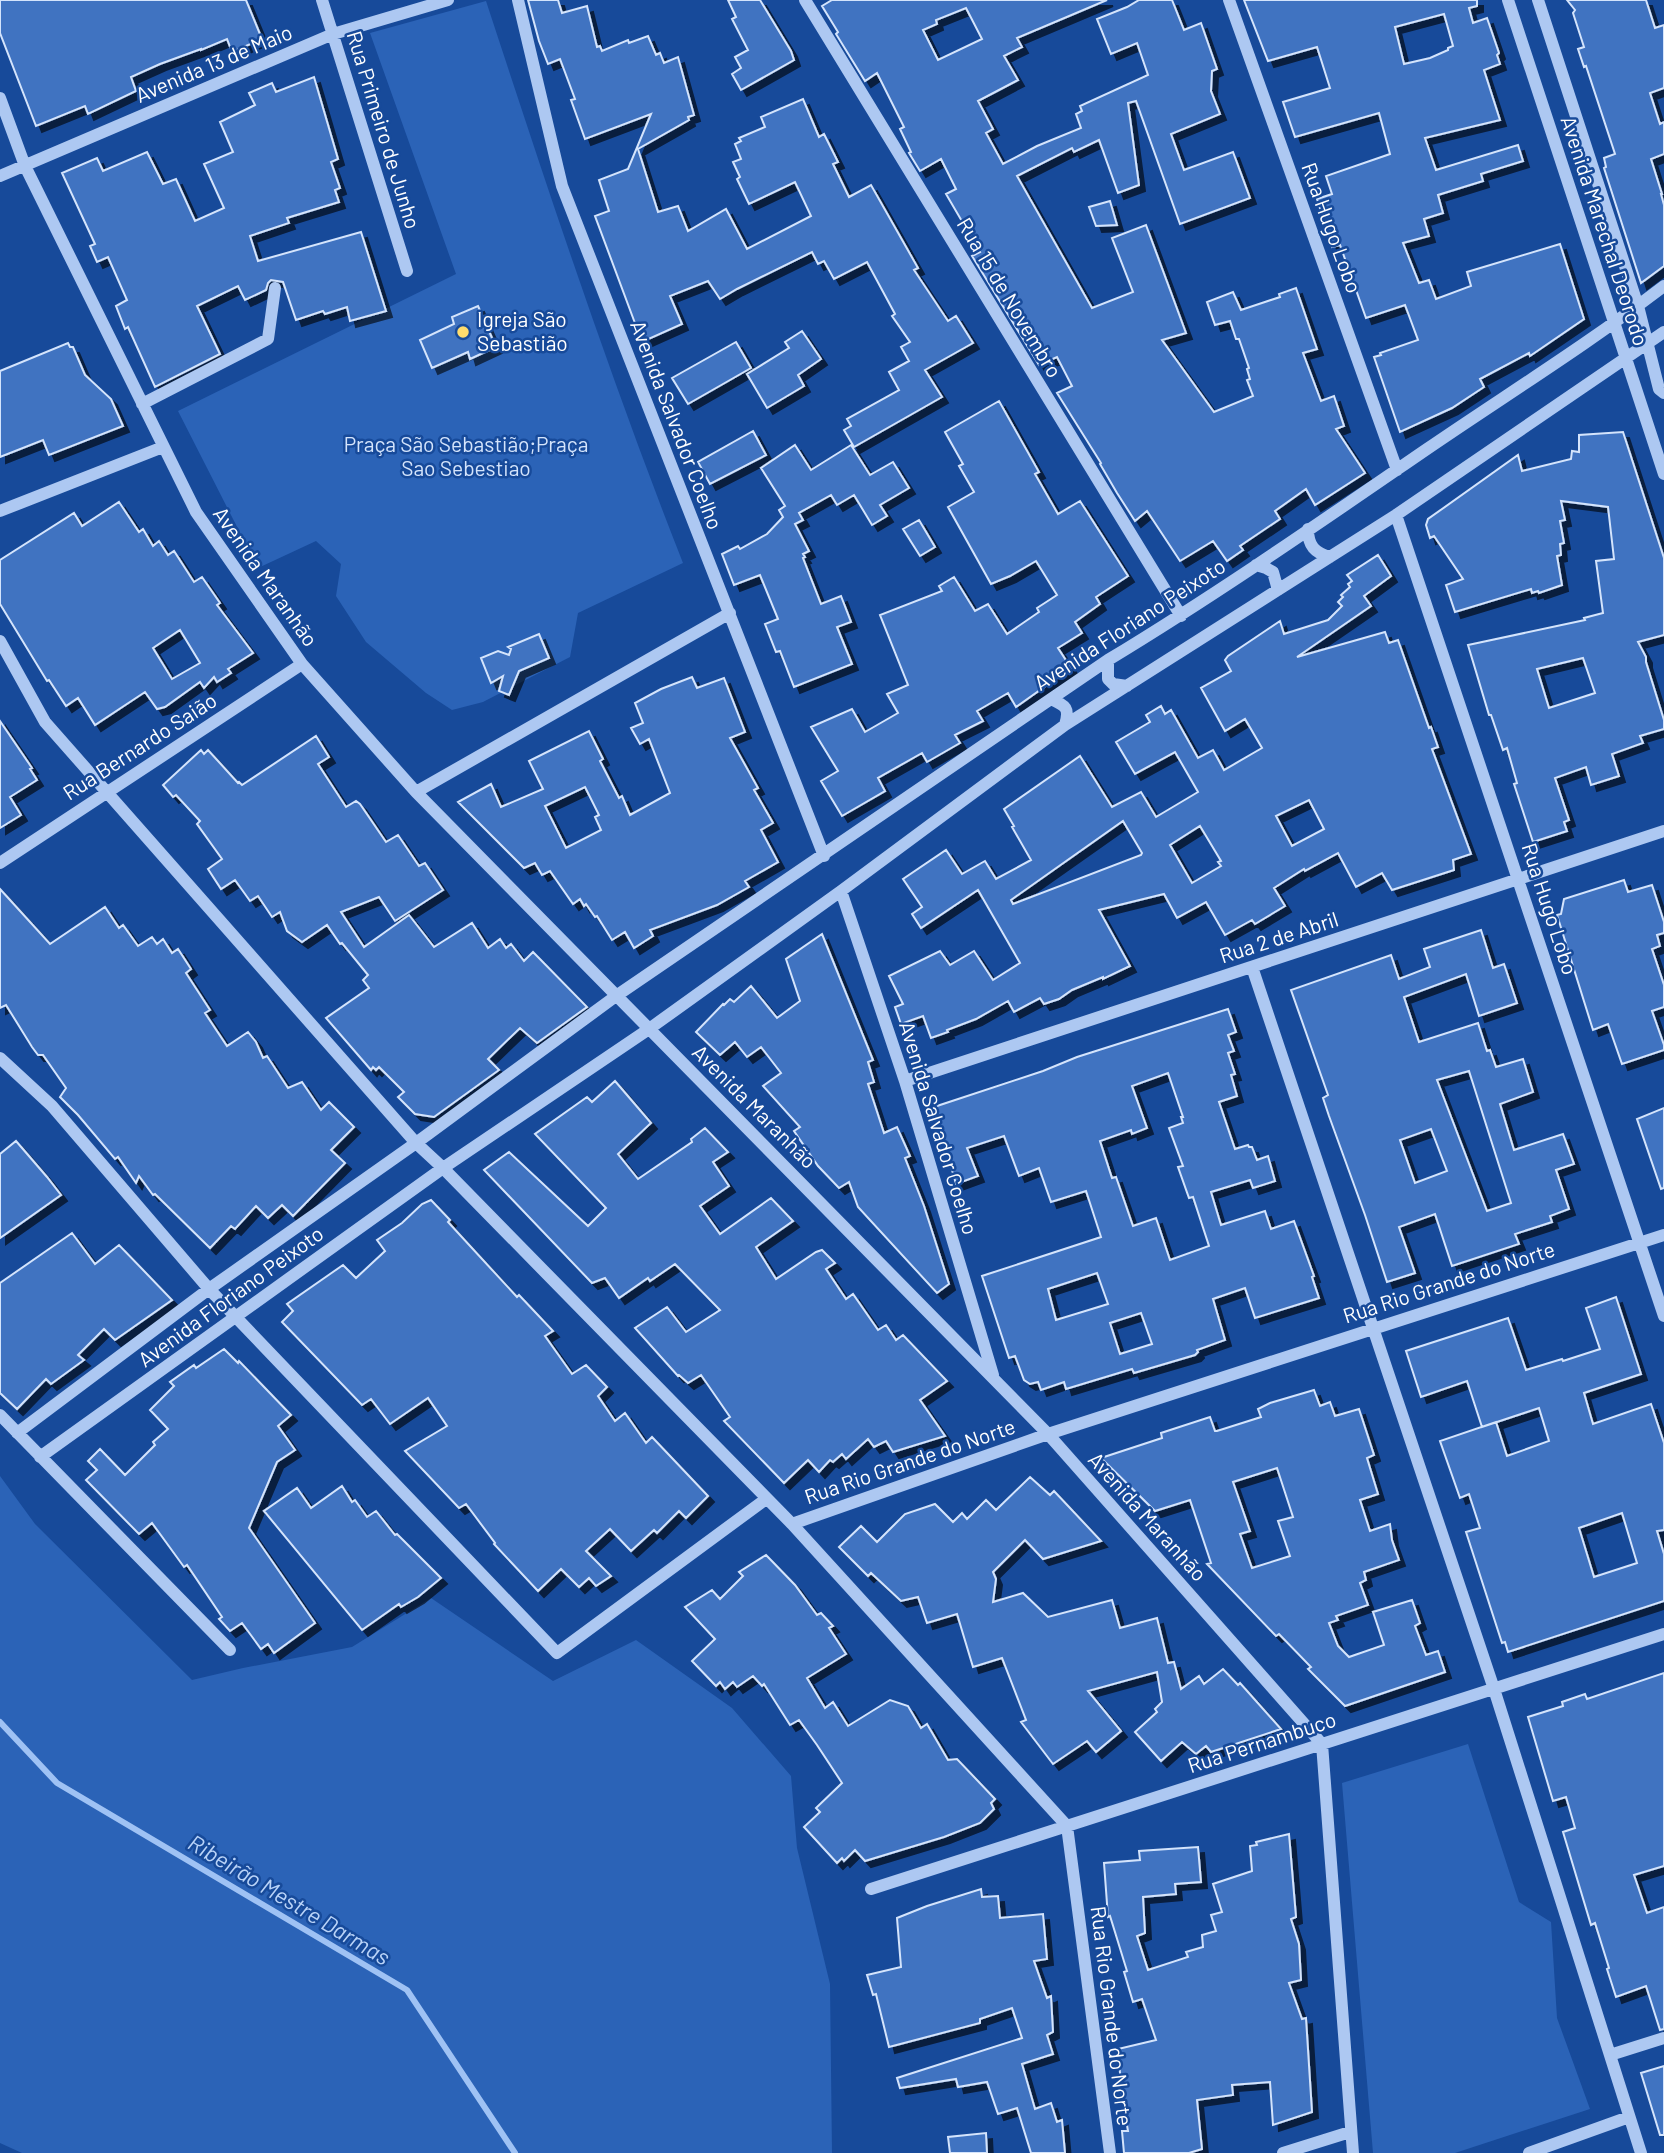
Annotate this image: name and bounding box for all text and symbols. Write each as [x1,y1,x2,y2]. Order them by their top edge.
street label: Avenida 13 de Maio [131,18,296,107]
street label: Rua Primeiro de Junho [342,28,426,232]
street label: Avenida Marechal Deorodo [1556,113,1654,349]
street label: Rua Hugo Lobo [1297,159,1368,296]
street label: Rua 15 de Novembro [953,213,1068,382]
place label: Igreja São Sebastião [477,306,568,355]
street label: Avenida Salvador Coelho [626,316,729,533]
marker: Igreja São Sebastião [455,324,471,340]
park label: Praça São Sebastião;Praça Sao Sebestiao [344,431,588,480]
street label: Avenida Maranhão [209,501,324,651]
street label: Avenida Floriano Peixoto [1029,553,1230,695]
street label: Rua Bernardo Saião [58,687,221,805]
street label: Rua Hugo Lobo [1517,840,1583,978]
street label: Rua 2 de Abril [1216,906,1341,968]
street label: Avenida Salvador Coelho [895,1018,984,1237]
street label: Avenida Maranhão [688,1039,822,1173]
street label: Avenida Floriano Peixoto [133,1220,328,1371]
street label: Rua Rio Grande do Norte [1339,1235,1558,1328]
street label: Rua Rio Grande do Norte [801,1413,1018,1508]
street label: Avenida Maranhão [1084,1446,1213,1586]
street label: Rua Pernambuco [1184,1706,1339,1777]
water label: Ribeirão Mestre Darmas [183,1828,396,1971]
street label: Rua Rio Grande do Norte [1087,1904,1138,2127]

